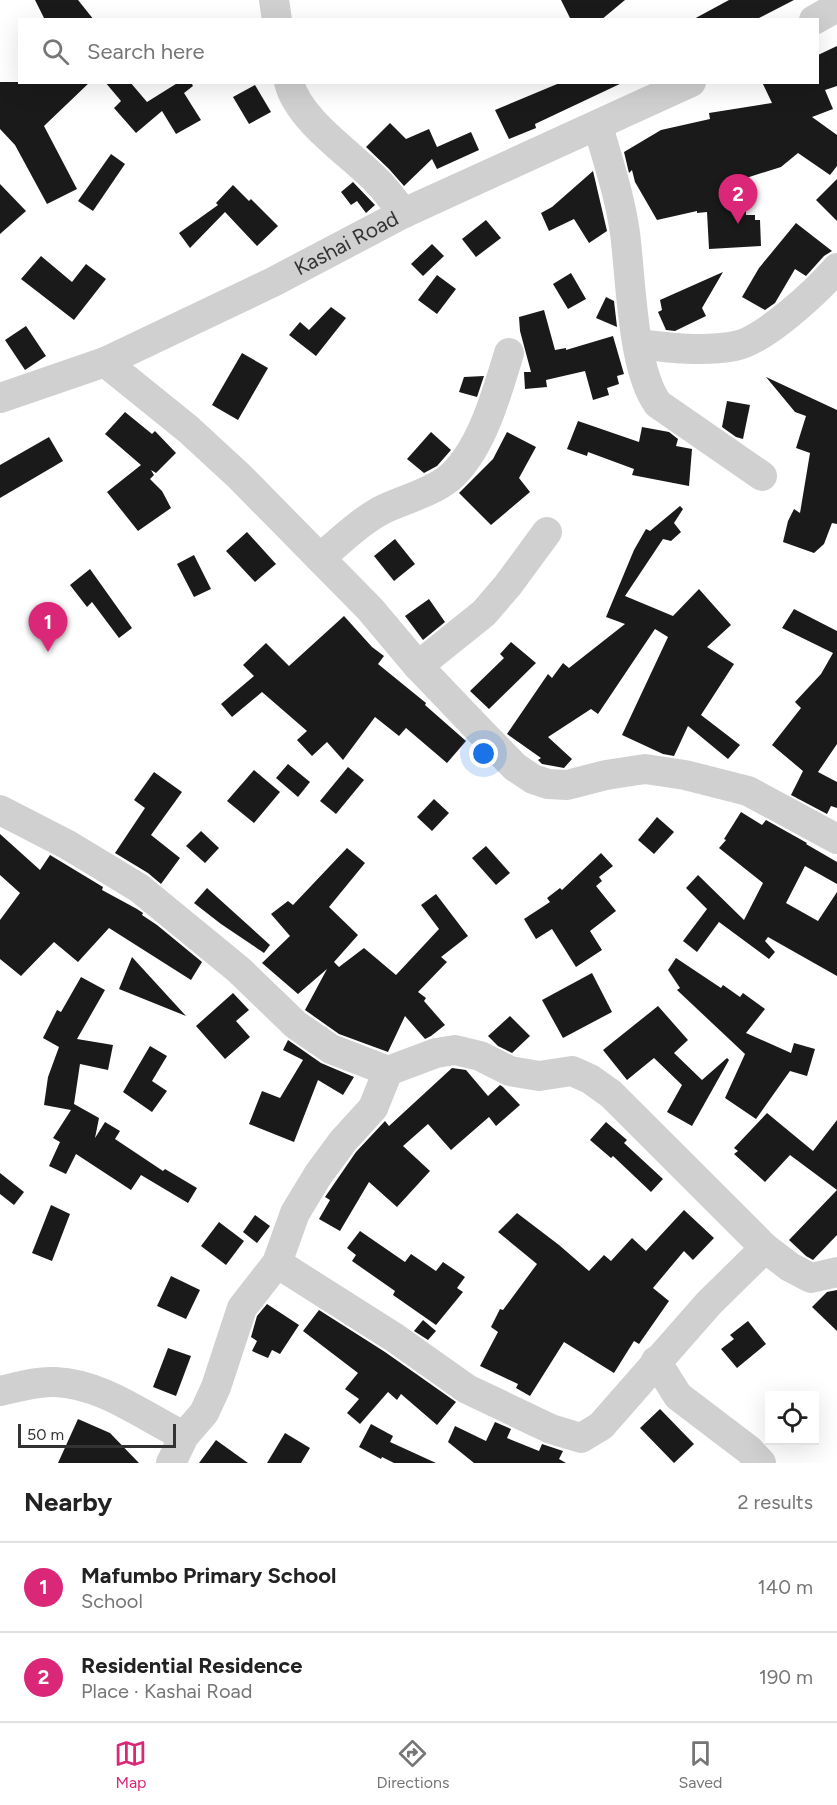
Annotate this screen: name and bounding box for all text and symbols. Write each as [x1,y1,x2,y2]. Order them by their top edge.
search box [18,18,819,84]
icon: search [39,35,72,68]
text: Search here [87,38,205,65]
pin: 2 [718,174,758,224]
street label: Kashai Road [290,205,402,281]
pin: 1 [28,602,68,652]
your location [469,739,498,768]
map controls [765,1391,819,1445]
button: locate [765,1391,819,1445]
scale bar [18,1421,176,1448]
text: 50 m [27,1425,64,1444]
text: Nearby [24,1486,112,1518]
text: 2 results [737,1490,813,1514]
text: Mafumbo Primary School [81,1562,336,1589]
text: 1 [39,1575,48,1599]
text: 140 m [758,1575,813,1599]
text: School [81,1589,143,1613]
text: Residential Residence [81,1652,303,1679]
text: 2 [38,1665,49,1689]
text: 190 m [759,1665,813,1689]
text: Place · Kashai Road [81,1679,252,1703]
tab: Map [114,1737,147,1792]
tab: Directions [376,1737,449,1792]
tab: Saved [678,1737,723,1792]

